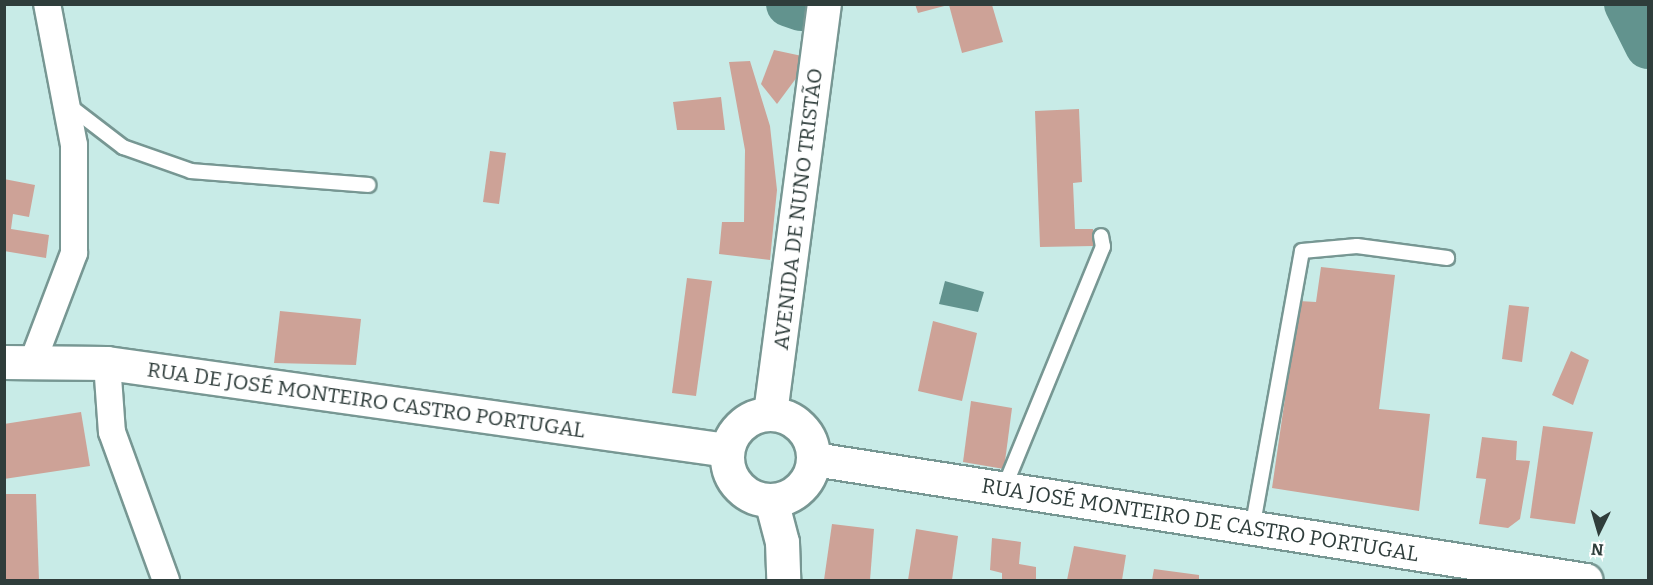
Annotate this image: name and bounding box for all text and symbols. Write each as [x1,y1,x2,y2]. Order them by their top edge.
street label: AVENIDA DE NUNO TRISTÃO [768,67,828,351]
street label: RUA DE JOSÉ MONTEIRO CASTRO PORTUGAL [145,357,587,443]
street label: RUA JOSÉ MONTEIRO DE CASTRO PORTUGAL [980,473,1420,567]
north arrow [1569,501,1629,561]
text: N [1590,539,1604,559]

